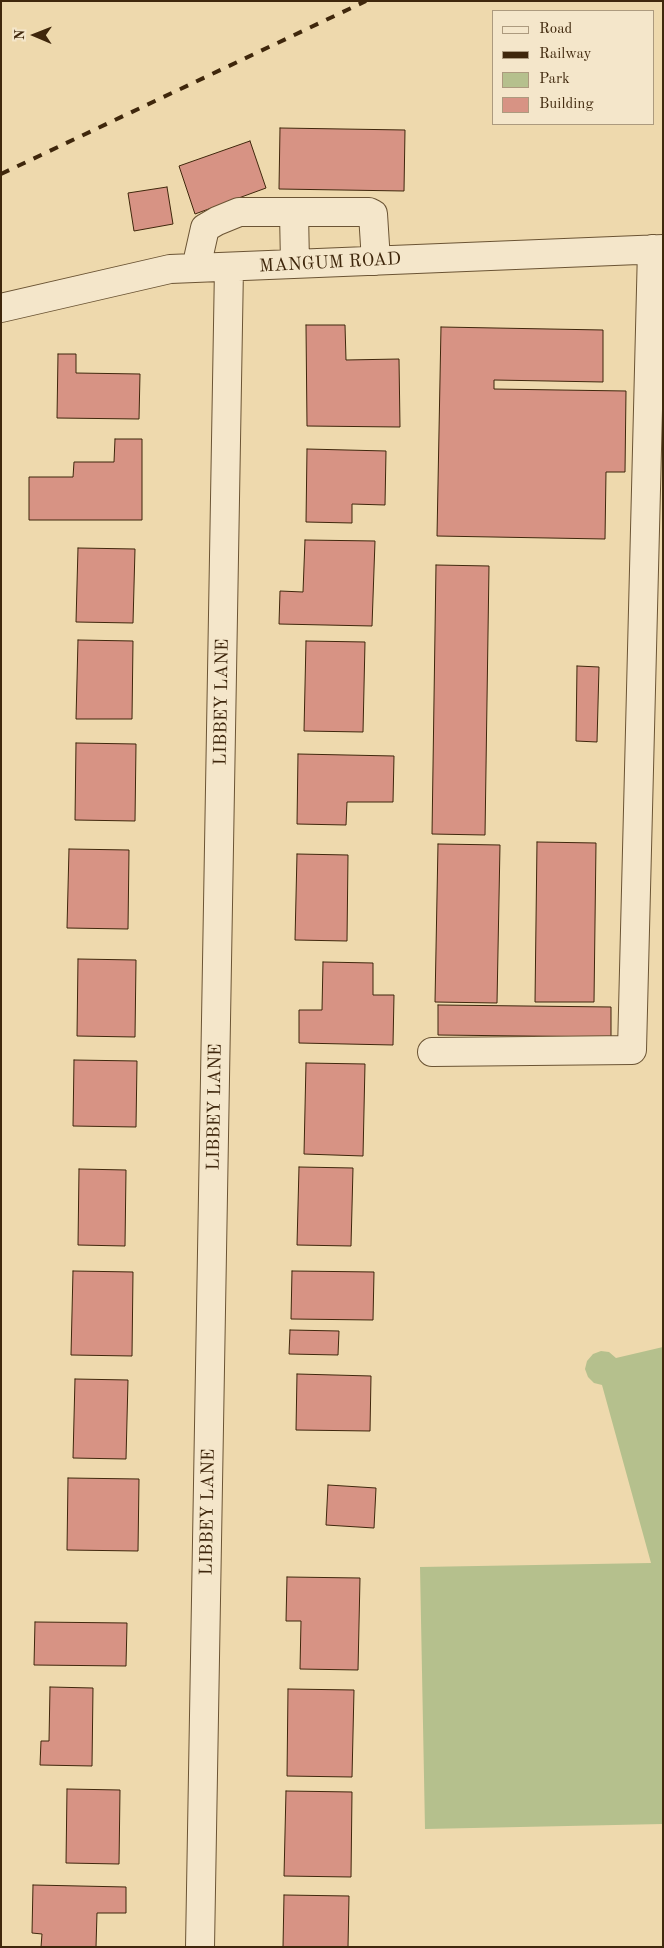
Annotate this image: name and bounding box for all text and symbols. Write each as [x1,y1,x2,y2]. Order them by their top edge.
north arrow [10,10,60,60]
legend [492,10,654,125]
text: Road [539,22,572,37]
text: N [13,29,27,40]
text: Railway [539,47,592,62]
text: Park [539,72,570,87]
text: Building [539,97,594,112]
street label: MANGUM ROAD [259,248,401,278]
street label: LIBBEY LANE [210,638,234,766]
street label: LIBBEY LANE [203,1043,227,1171]
street label: LIBBEY LANE [196,1448,220,1576]

